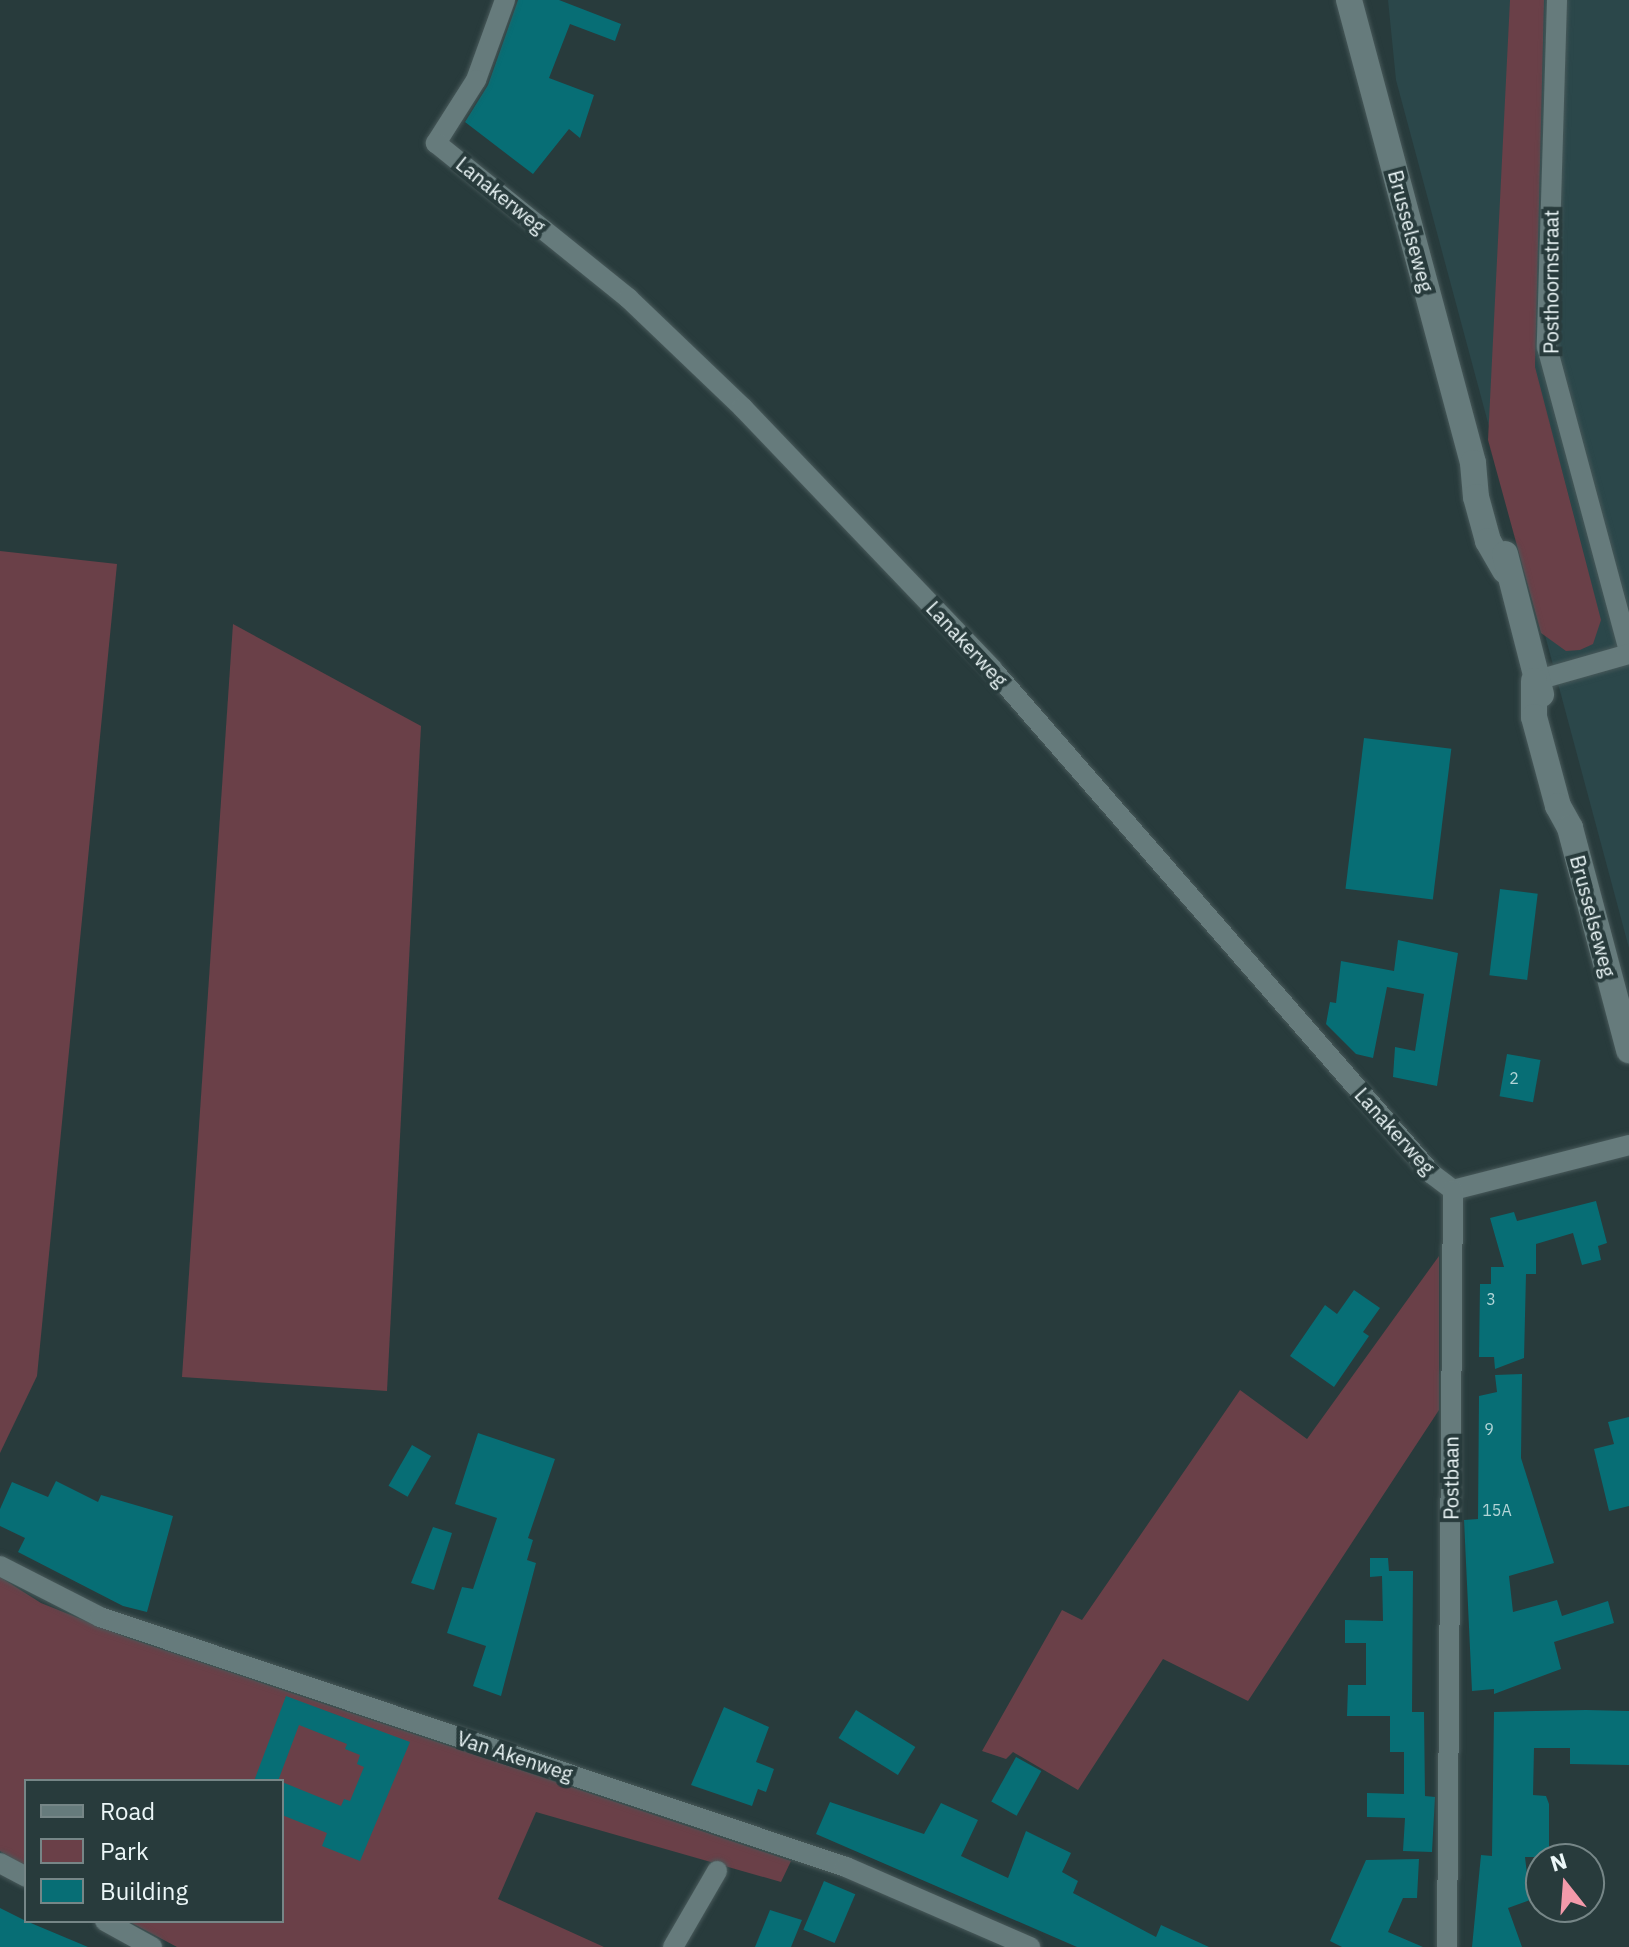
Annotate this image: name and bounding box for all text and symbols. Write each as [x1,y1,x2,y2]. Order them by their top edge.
street label: Lanakerweg [451,152,551,238]
street label: Brusselseweg [1383,168,1439,294]
street label: Posthoornstraat [1539,210,1563,354]
street label: Lanakerweg [921,596,1013,692]
street label: Brusselseweg [1565,853,1621,979]
house number: 2 [1509,1068,1519,1088]
street label: Lanakerweg [1350,1083,1440,1179]
house number: 3 [1486,1289,1496,1309]
house number: 9 [1484,1419,1494,1439]
street label: Postbaan [1439,1436,1463,1520]
house number: 15A [1482,1500,1512,1520]
street label: Van Akenweg [454,1726,576,1786]
legend [24,1779,284,1923]
text: Road [100,1795,155,1827]
text: Park [100,1835,149,1867]
north arrow [1525,1843,1605,1923]
text: N [1547,1845,1570,1878]
text: Building [100,1875,188,1907]

